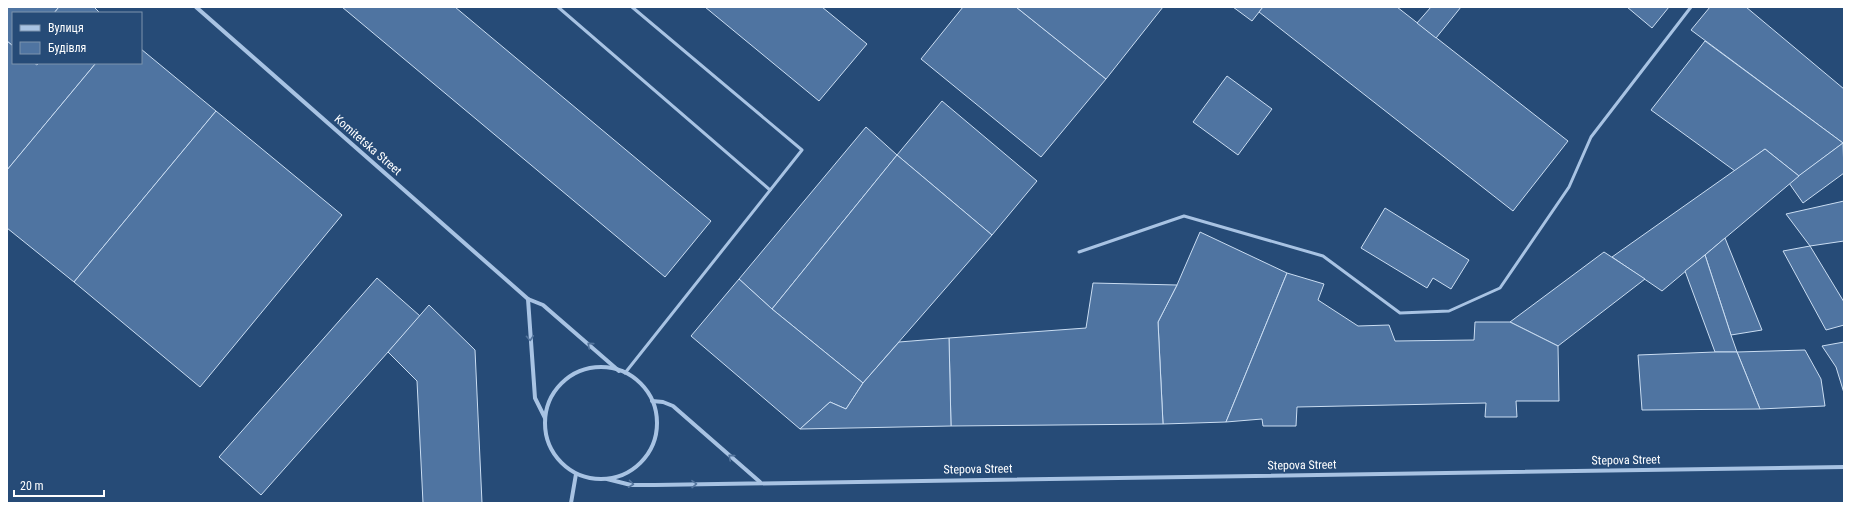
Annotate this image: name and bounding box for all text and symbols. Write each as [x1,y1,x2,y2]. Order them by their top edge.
legend [12,12,142,64]
text: Вулиця [48,21,84,35]
text: Будівля [48,41,86,55]
street label: Komitetska Street [332,112,405,178]
one-way arrow [526,335,535,341]
one-way arrow [587,343,594,350]
street label: Stepova Street [1591,452,1661,468]
one-way arrow [728,454,735,461]
street label: Stepova Street [1267,457,1337,473]
street label: Stepova Street [943,461,1013,477]
scale bar [14,472,104,498]
text: 20 m [20,479,44,493]
one-way arrow [628,479,634,488]
one-way arrow [691,480,697,488]

